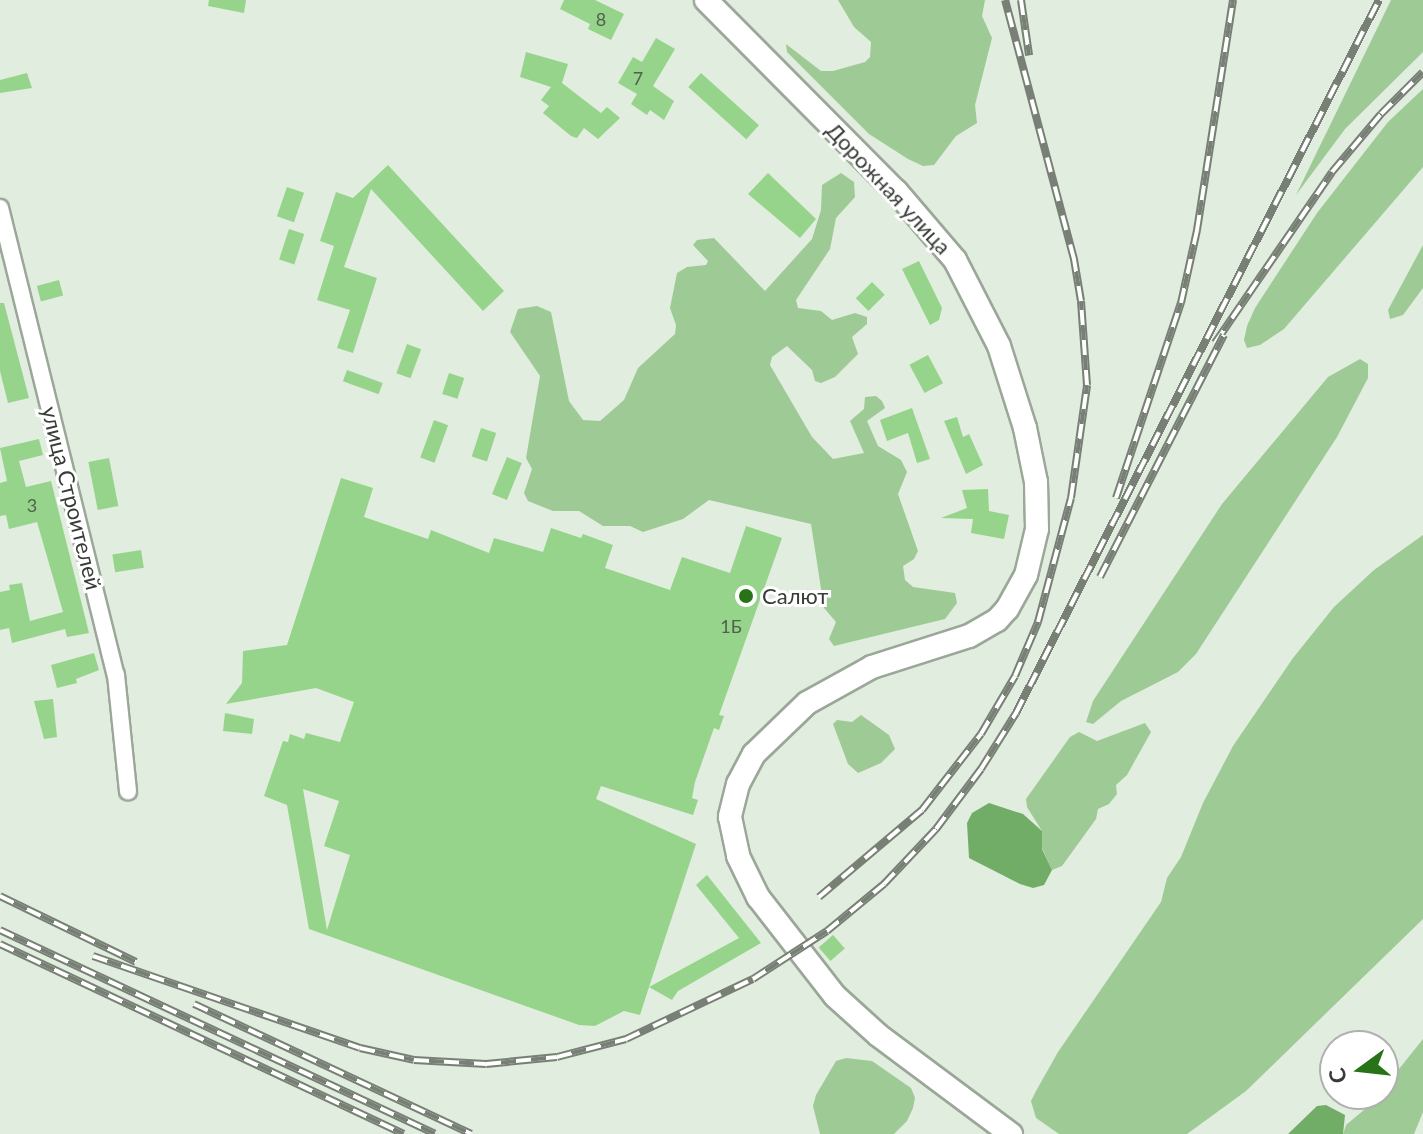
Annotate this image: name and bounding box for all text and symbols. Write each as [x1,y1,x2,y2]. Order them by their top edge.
house number: 8 [596,8,606,30]
house number: 7 [633,67,643,89]
street label: Дорожная улица [821,117,957,259]
street label: улица Строителей [36,404,108,592]
house number: 3 [27,494,37,516]
place label: Салют [762,583,828,609]
marker: Салют [737,587,755,605]
house number: 1Б [720,615,742,637]
north arrow [1319,1030,1399,1110]
text: С [1322,1065,1352,1086]

